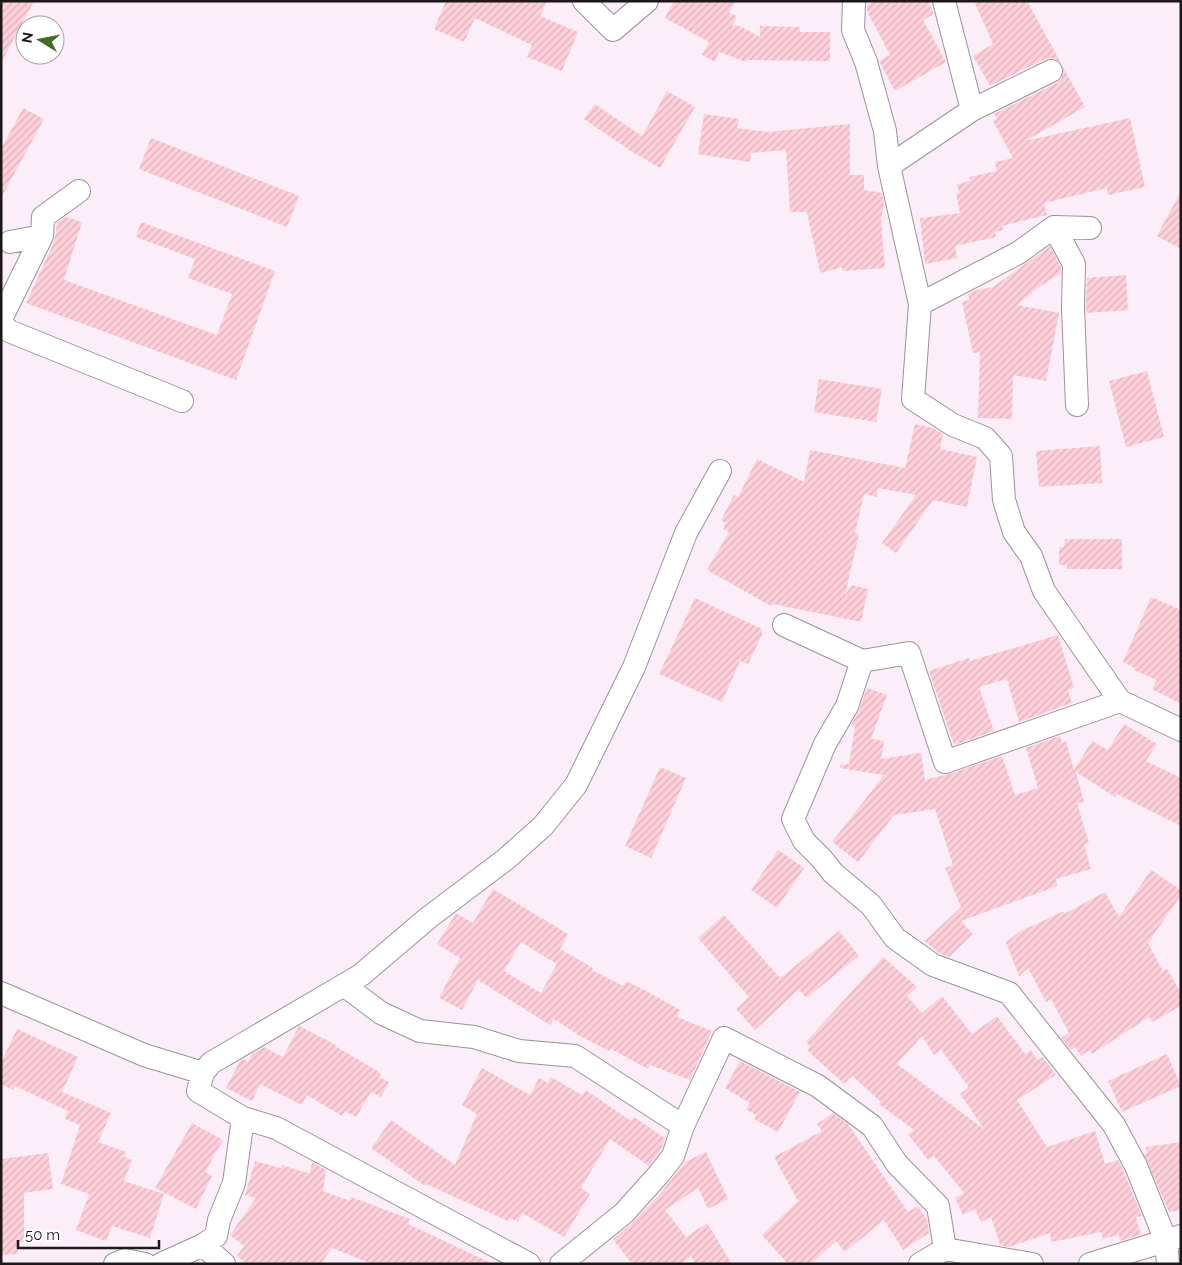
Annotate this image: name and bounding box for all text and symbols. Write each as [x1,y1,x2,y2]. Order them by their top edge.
north arrow [15,15,65,65]
text: N [18,31,36,44]
scale bar [18,1218,159,1250]
text: 50 m [25,1226,60,1244]

